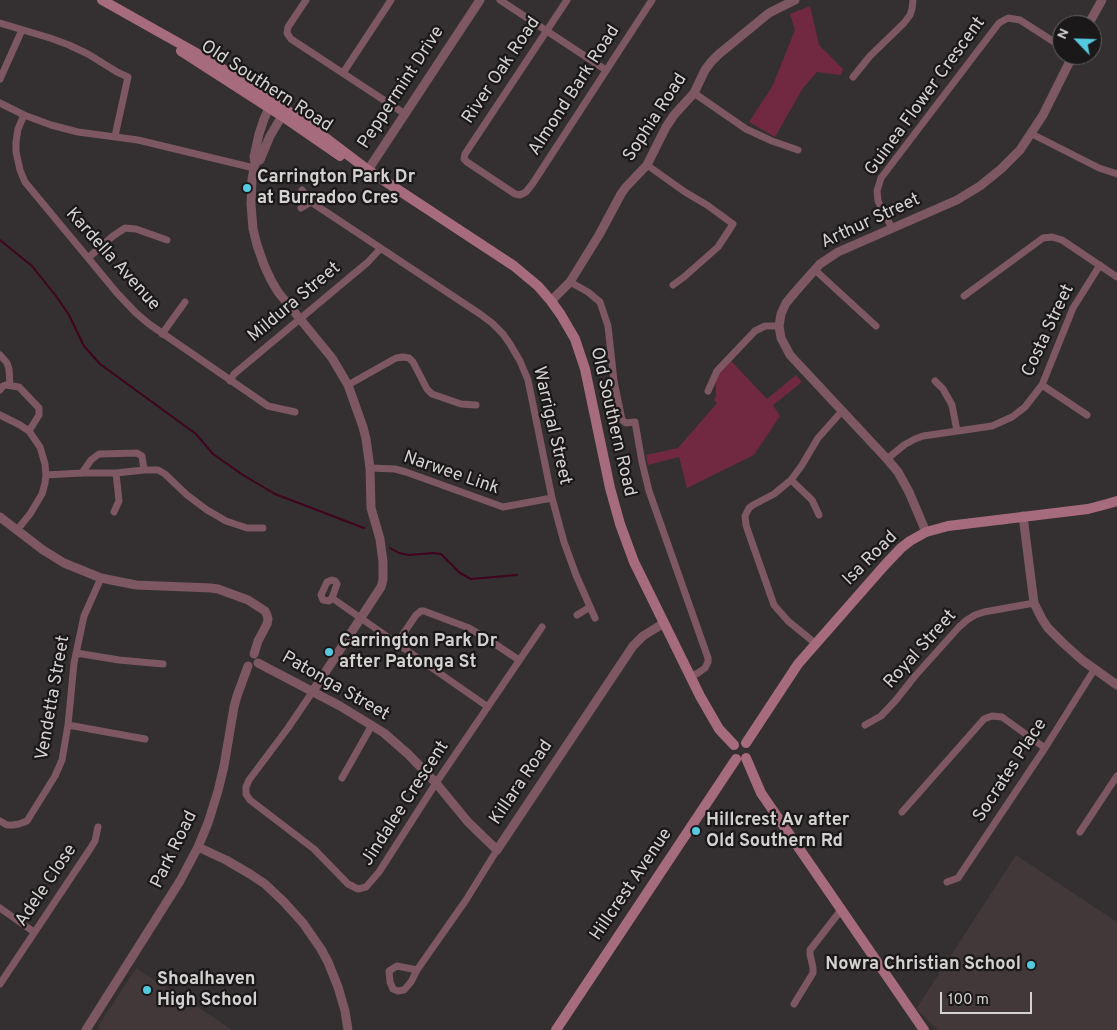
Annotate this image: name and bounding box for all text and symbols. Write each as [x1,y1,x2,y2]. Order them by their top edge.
street label: River Oak Road [458,13,546,129]
street label: Guinea Flower Crescent [861,13,991,181]
north arrow [1052,15,1102,65]
street label: Almond Bark Road [525,22,625,160]
street label: Peppermint Drive [354,23,450,153]
text: N [1054,26,1074,42]
street label: Old Southern Road [196,36,336,138]
street label: Sophia Road [620,70,692,166]
place label: Carrington Park Dr at Burradoo Cres [257,167,415,210]
marker: Carrington Park Dr at Burradoo Cres [241,182,253,194]
street label: Arthur Street [818,190,924,254]
street label: Kardella Avenue [60,204,164,316]
street label: Mildura Street [244,258,346,348]
street label: Costa Street [1018,281,1080,381]
street label: Old Southern Road [584,345,640,499]
street label: Warrigal Street [527,365,575,487]
street label: Narwee Link [400,448,502,500]
street label: Isa Road [839,527,903,591]
street label: Royal Street [880,606,962,694]
place label: Carrington Park Dr after Patonga St [339,631,497,674]
street label: Vendetta Street [32,634,76,762]
marker: Carrington Park Dr after Patonga St [323,646,335,658]
street label: Patonga Street [277,647,393,727]
street label: Socrates Place [970,715,1052,827]
street label: Jindalee Crescent [358,737,454,871]
street label: Killara Road [486,737,558,829]
street label: Park Road [147,808,203,892]
place label: Hillcrest Av after Old Southern Rd [706,810,849,852]
street label: Hillcrest Avenue [586,825,678,945]
marker: Hillcrest Av after Old Southern Rd [690,825,702,837]
street label: Adele Close [12,841,82,931]
place label: Nowra Christian School [825,954,1021,976]
marker: Nowra Christian School [1025,959,1037,971]
place label: Shoalhaven High School [157,969,258,1012]
scale bar [942,982,1034,1014]
marker: Shoalhaven High School [141,984,153,996]
text: 100 m [948,991,989,1010]

